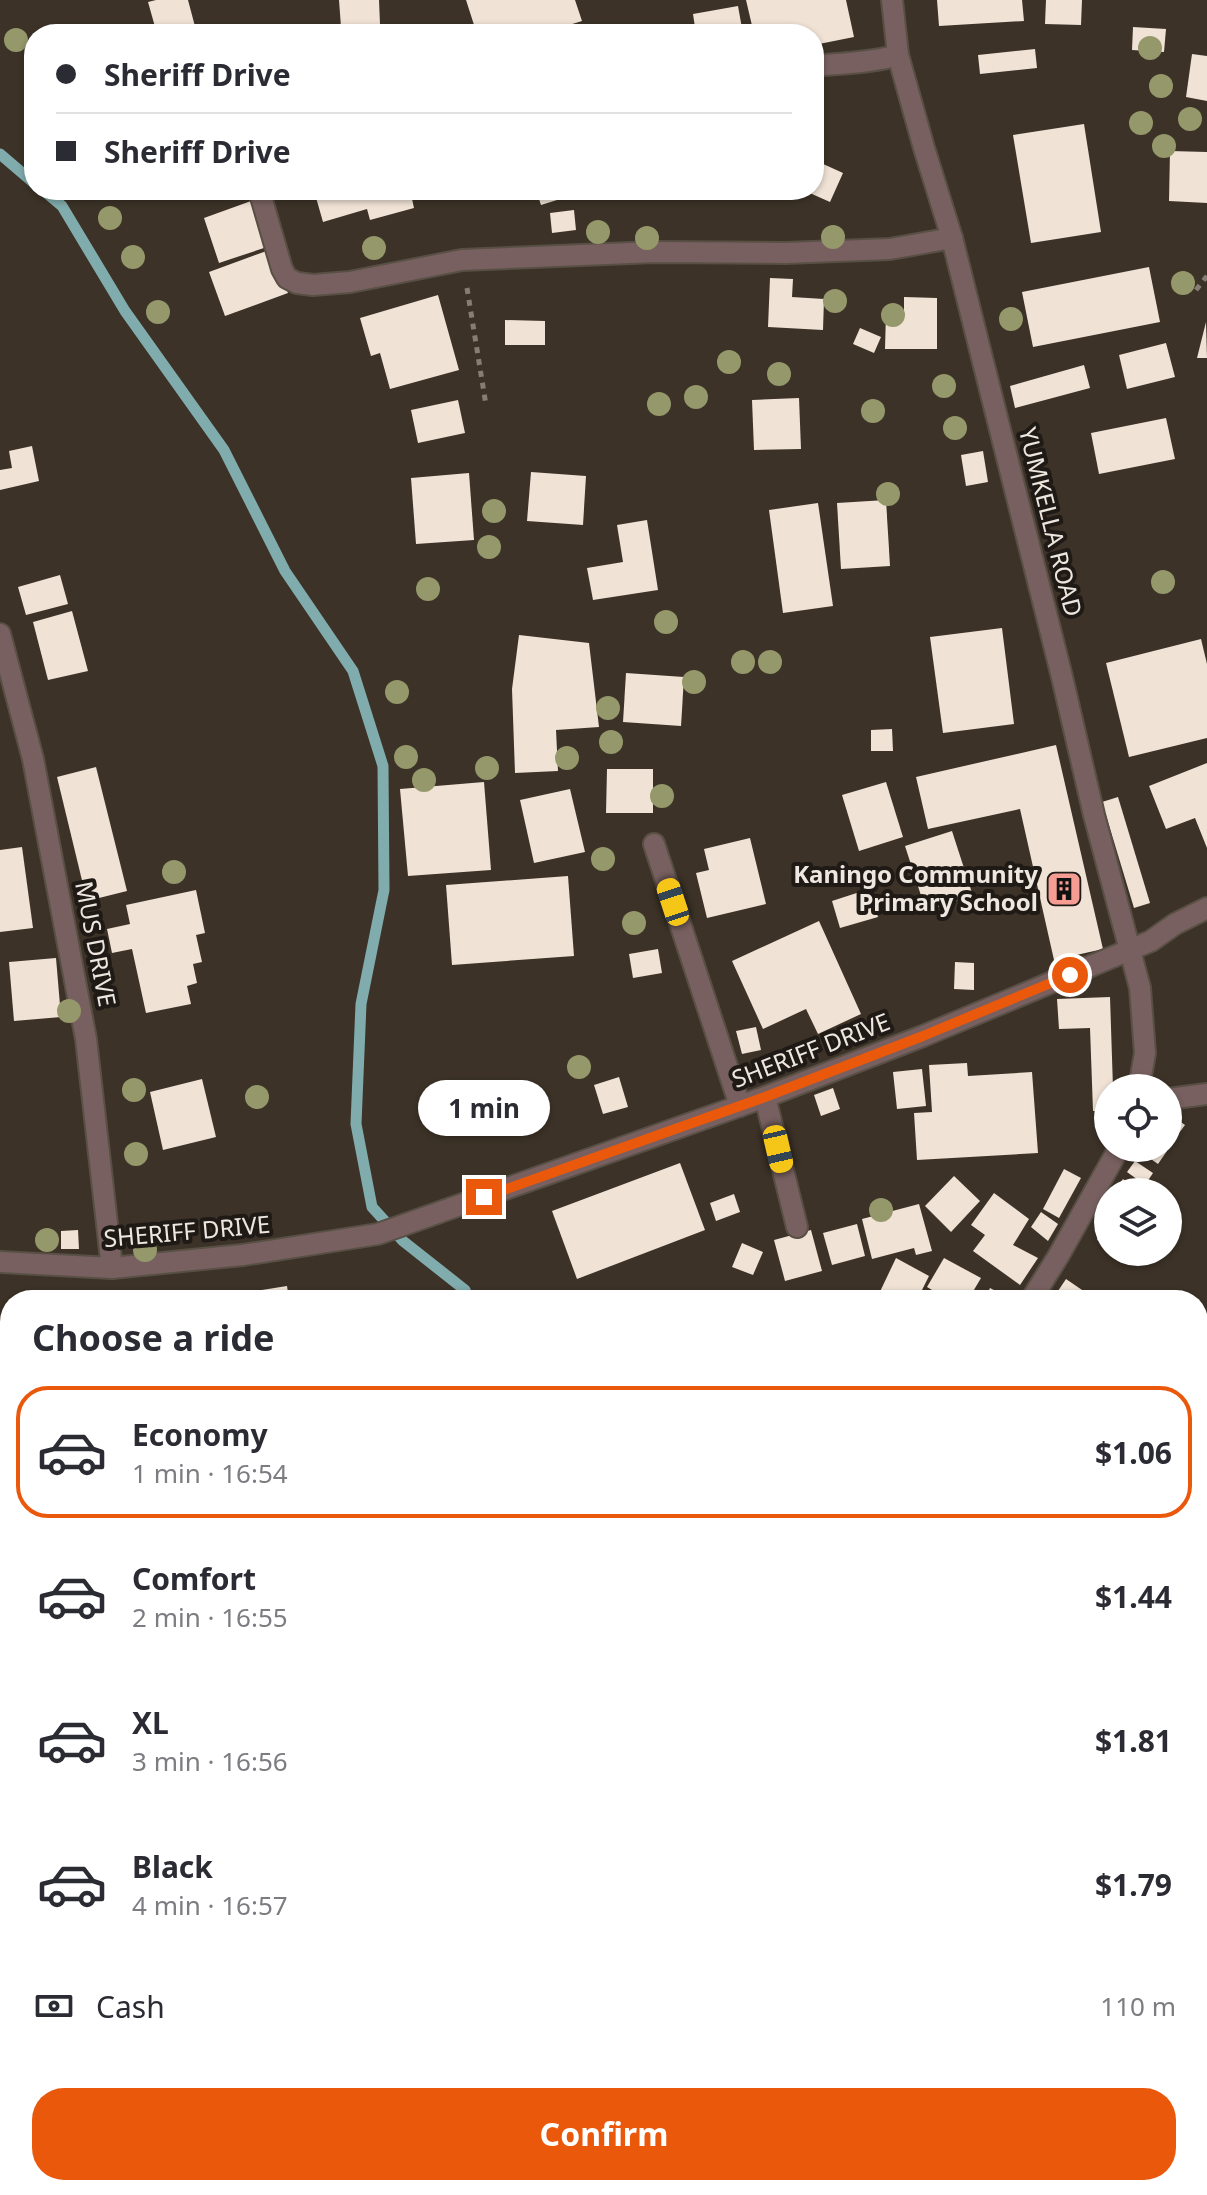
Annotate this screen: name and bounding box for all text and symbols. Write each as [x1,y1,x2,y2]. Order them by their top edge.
text: Sheriff Drive [104,54,291,95]
text: Sheriff Drive [104,131,291,172]
street label: YUMKELLA ROAD [1012,424,1091,620]
place label: Kaningo Community Primary School [793,857,1038,918]
building icon: Kaningo Community Primary School [1045,870,1083,908]
car [654,875,692,929]
street label: MUS DRIVE [68,878,125,1009]
route start [1052,957,1088,993]
street label: SHERIFF DRIVE [727,1004,894,1095]
map controls [1094,1074,1182,1266]
button: locate [1094,1074,1182,1162]
callout: 1 min [418,1081,550,1137]
text: 1 min [448,1090,520,1126]
car [761,1123,795,1175]
button: layers [1094,1178,1182,1266]
route end [466,1179,502,1215]
street label: SHERIFF DRIVE [102,1207,271,1254]
text: Choose a ride [32,1313,274,1362]
text: Economy [132,1414,268,1455]
icon: car [36,1416,108,1488]
text: $1.06 [1095,1432,1172,1473]
text: 1 min · 16:54 [132,1455,288,1491]
text: Comfort [132,1558,256,1599]
icon: car [36,1560,108,1632]
text: $1.44 [1095,1576,1172,1617]
text: 2 min · 16:55 [132,1599,288,1635]
text: XL [132,1702,169,1743]
icon: car [36,1704,108,1776]
text: $1.81 [1095,1720,1172,1761]
text: 3 min · 16:56 [132,1743,288,1779]
text: Black [132,1846,213,1887]
icon: car [36,1848,108,1920]
text: $1.79 [1095,1864,1172,1905]
text: 4 min · 16:57 [132,1887,288,1923]
icon: cash [32,1984,76,2028]
text: Cash [96,1986,165,2027]
text: 110 m [1100,1988,1176,2024]
button: Confirm [32,2088,1176,2180]

